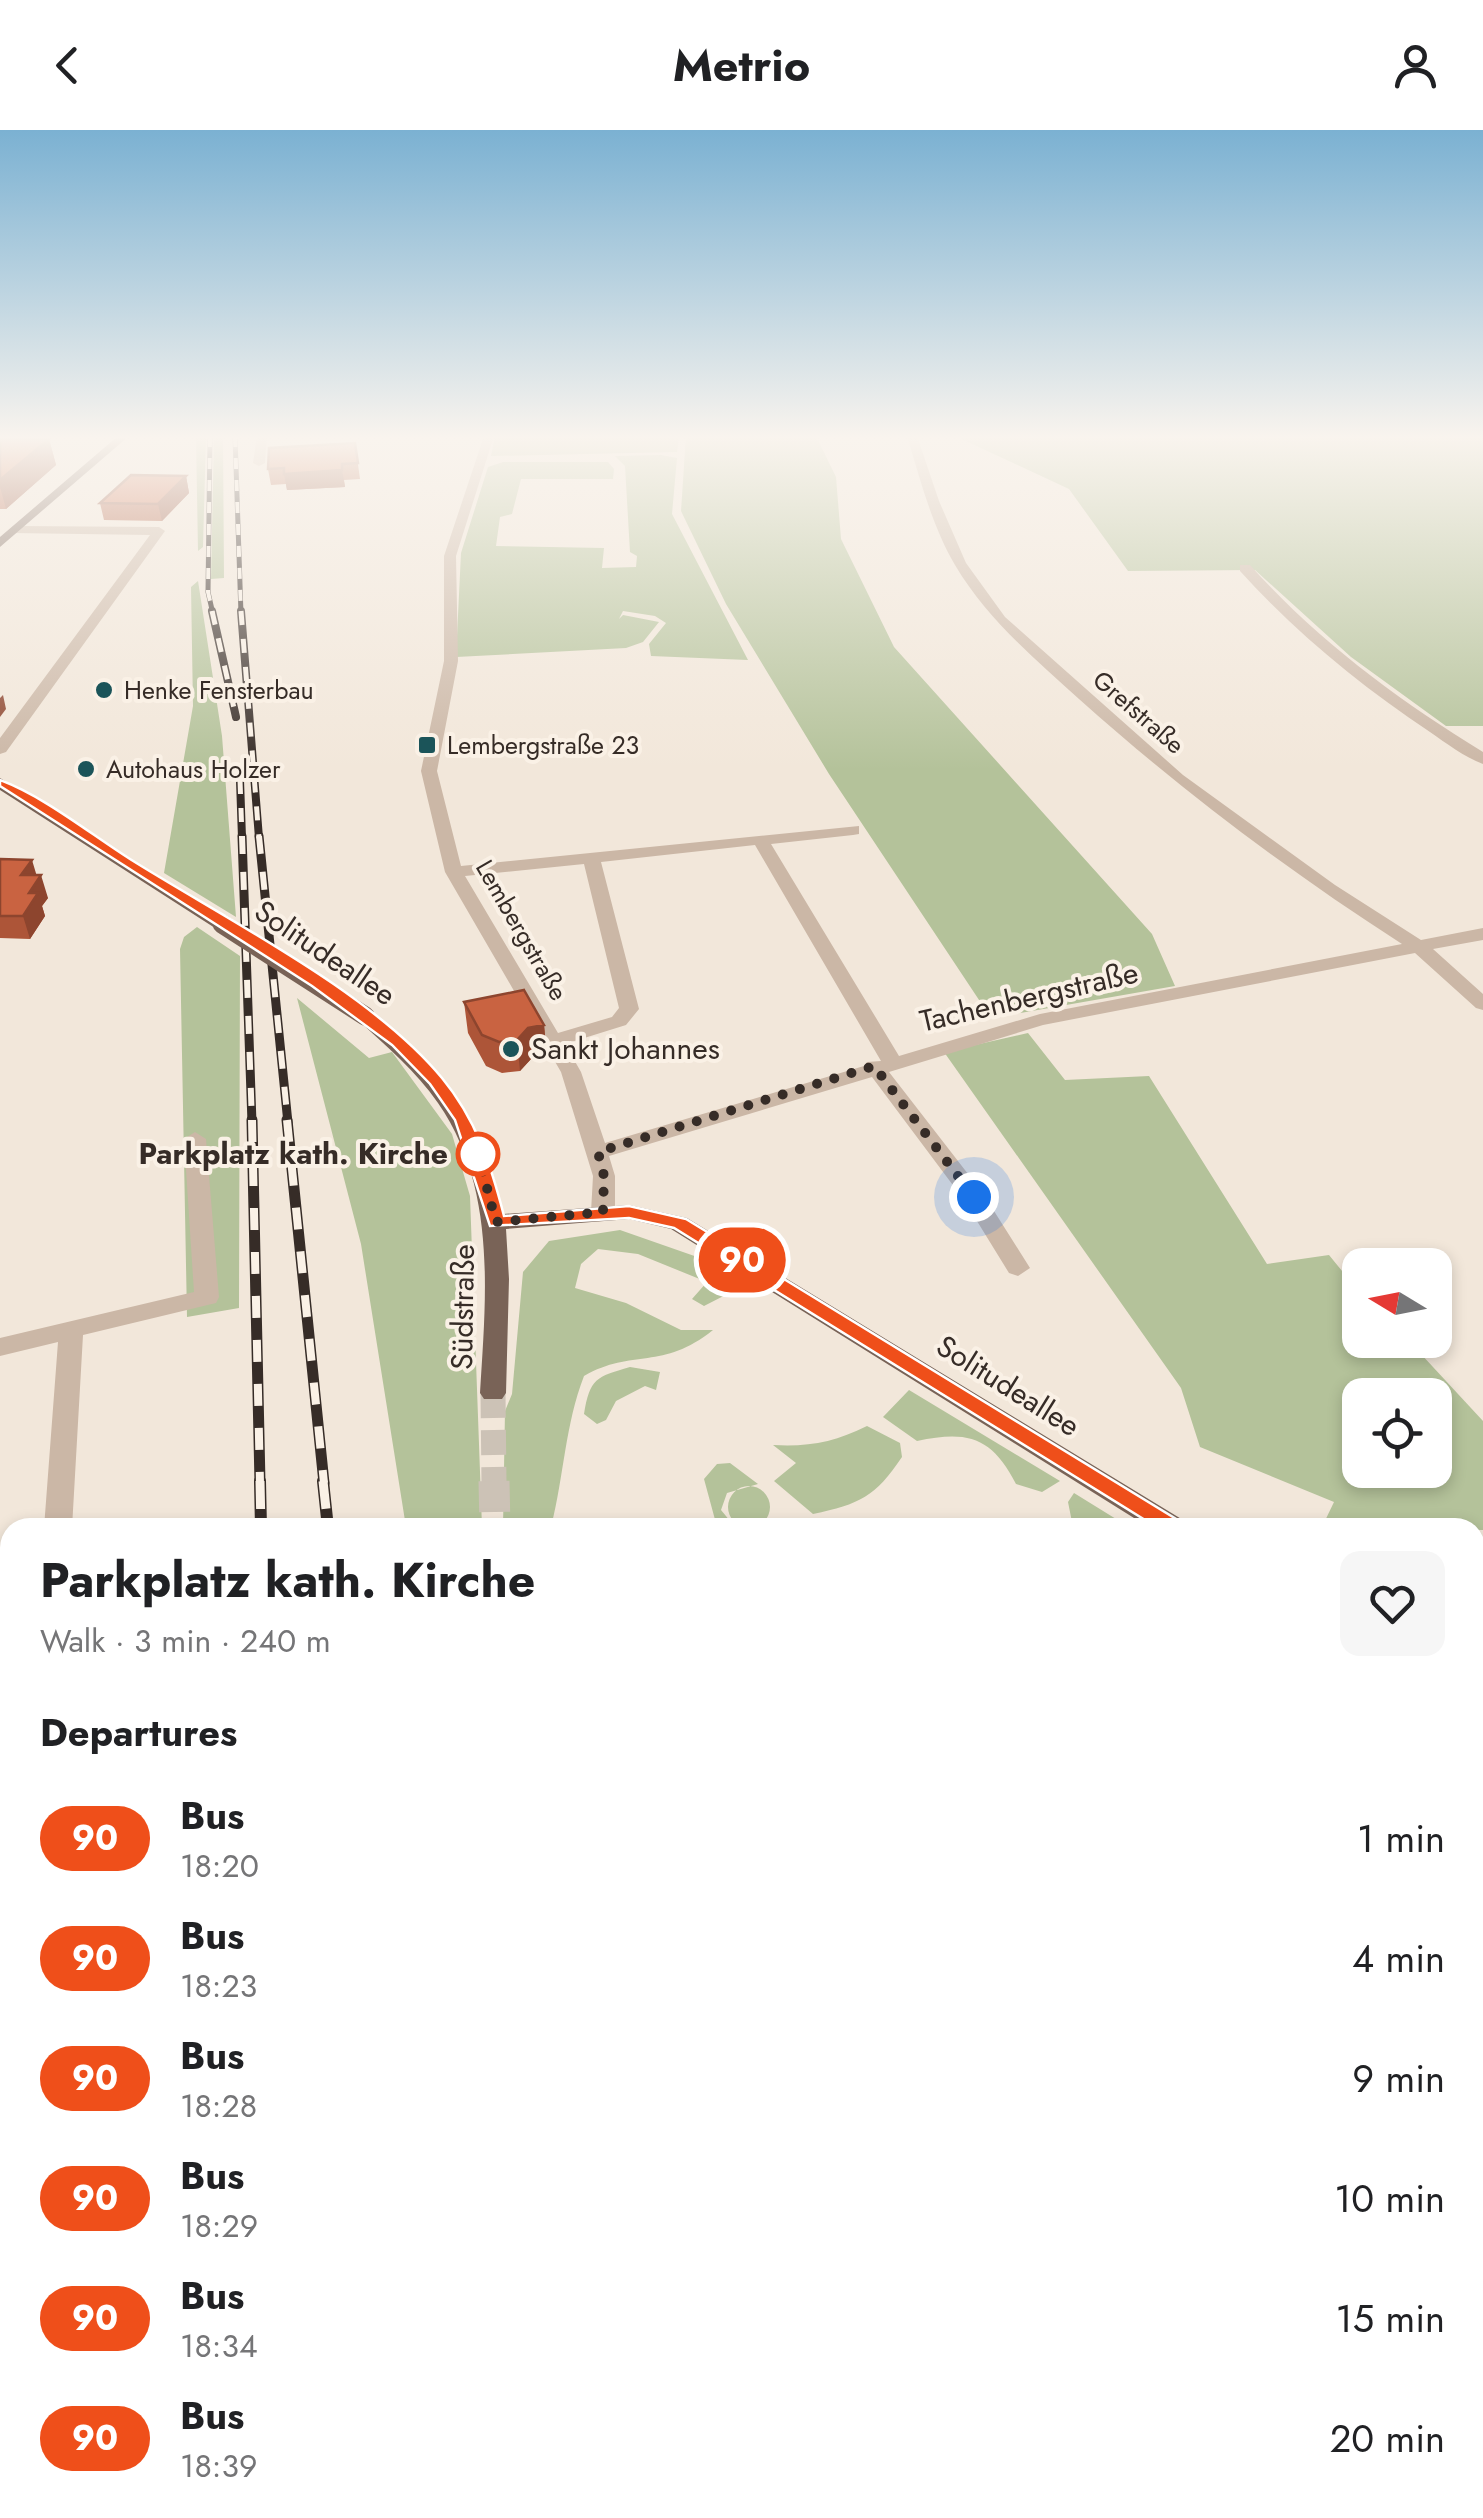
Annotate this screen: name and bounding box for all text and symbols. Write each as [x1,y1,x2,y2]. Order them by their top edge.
text: Metrio [673,33,810,98]
icon: back [40,38,95,93]
icon: person [1388,38,1443,93]
street label: Grefstraße [1085,662,1193,762]
place label: Henke Fensterbau [124,672,314,708]
marker: Henke Fensterbau [93,679,115,701]
place label: Lembergstraße 23 [447,727,639,763]
marker: Lembergstraße 23 [416,734,438,756]
place label: Autohaus Holzer [106,751,281,787]
marker: Autohaus Holzer [75,758,97,780]
street label: Lembergstraße [467,853,577,1007]
street label: Solitudeallee [246,889,405,1016]
street label: Tachenbergstraße [916,951,1142,1042]
place label: Sankt Johannes [531,1027,720,1070]
marker: Sankt Johannes [500,1038,522,1060]
place label: Parkplatz kath. Kirche [138,1132,448,1175]
marker: Parkplatz kath. Kirche [457,1133,499,1175]
your location [949,1172,999,1222]
line badge: 90 [697,1228,787,1292]
text: 90 [719,1235,765,1285]
street label: Südstraße [440,1244,485,1370]
north arrow [1342,1248,1452,1358]
map controls [1342,1248,1452,1488]
street label: Solitudeallee [928,1324,1088,1447]
button: locate [1342,1378,1452,1488]
text: Parkplatz kath. Kirche [40,1546,535,1615]
button: heart [1340,1551,1445,1656]
text: Walk · 3 min · 240 m [40,1618,331,1664]
text: Departures [40,1705,237,1760]
text: Bus [180,1788,244,1843]
text: 1 min [1357,1811,1445,1866]
text: 90 [72,1813,118,1863]
text: 18:20 [180,1843,259,1889]
text: Bus [180,1908,244,1963]
text: 4 min [1352,1931,1445,1986]
text: 90 [72,1933,118,1983]
text: 18:23 [180,1963,257,2009]
text: Bus [180,2028,244,2083]
text: 9 min [1352,2051,1445,2106]
text: 90 [72,2053,118,2103]
text: 18:28 [180,2083,257,2129]
text: Bus [180,2148,244,2203]
text: 10 min [1334,2171,1445,2226]
text: 90 [72,2173,118,2223]
text: 18:29 [180,2203,258,2249]
text: Bus [180,2268,244,2323]
text: 15 min [1336,2291,1445,2346]
text: 90 [72,2293,118,2343]
text: 18:34 [180,2323,258,2369]
text: Bus [180,2388,244,2443]
text: 20 min [1330,2411,1445,2466]
text: 90 [72,2413,118,2463]
text: 18:39 [180,2443,257,2489]

